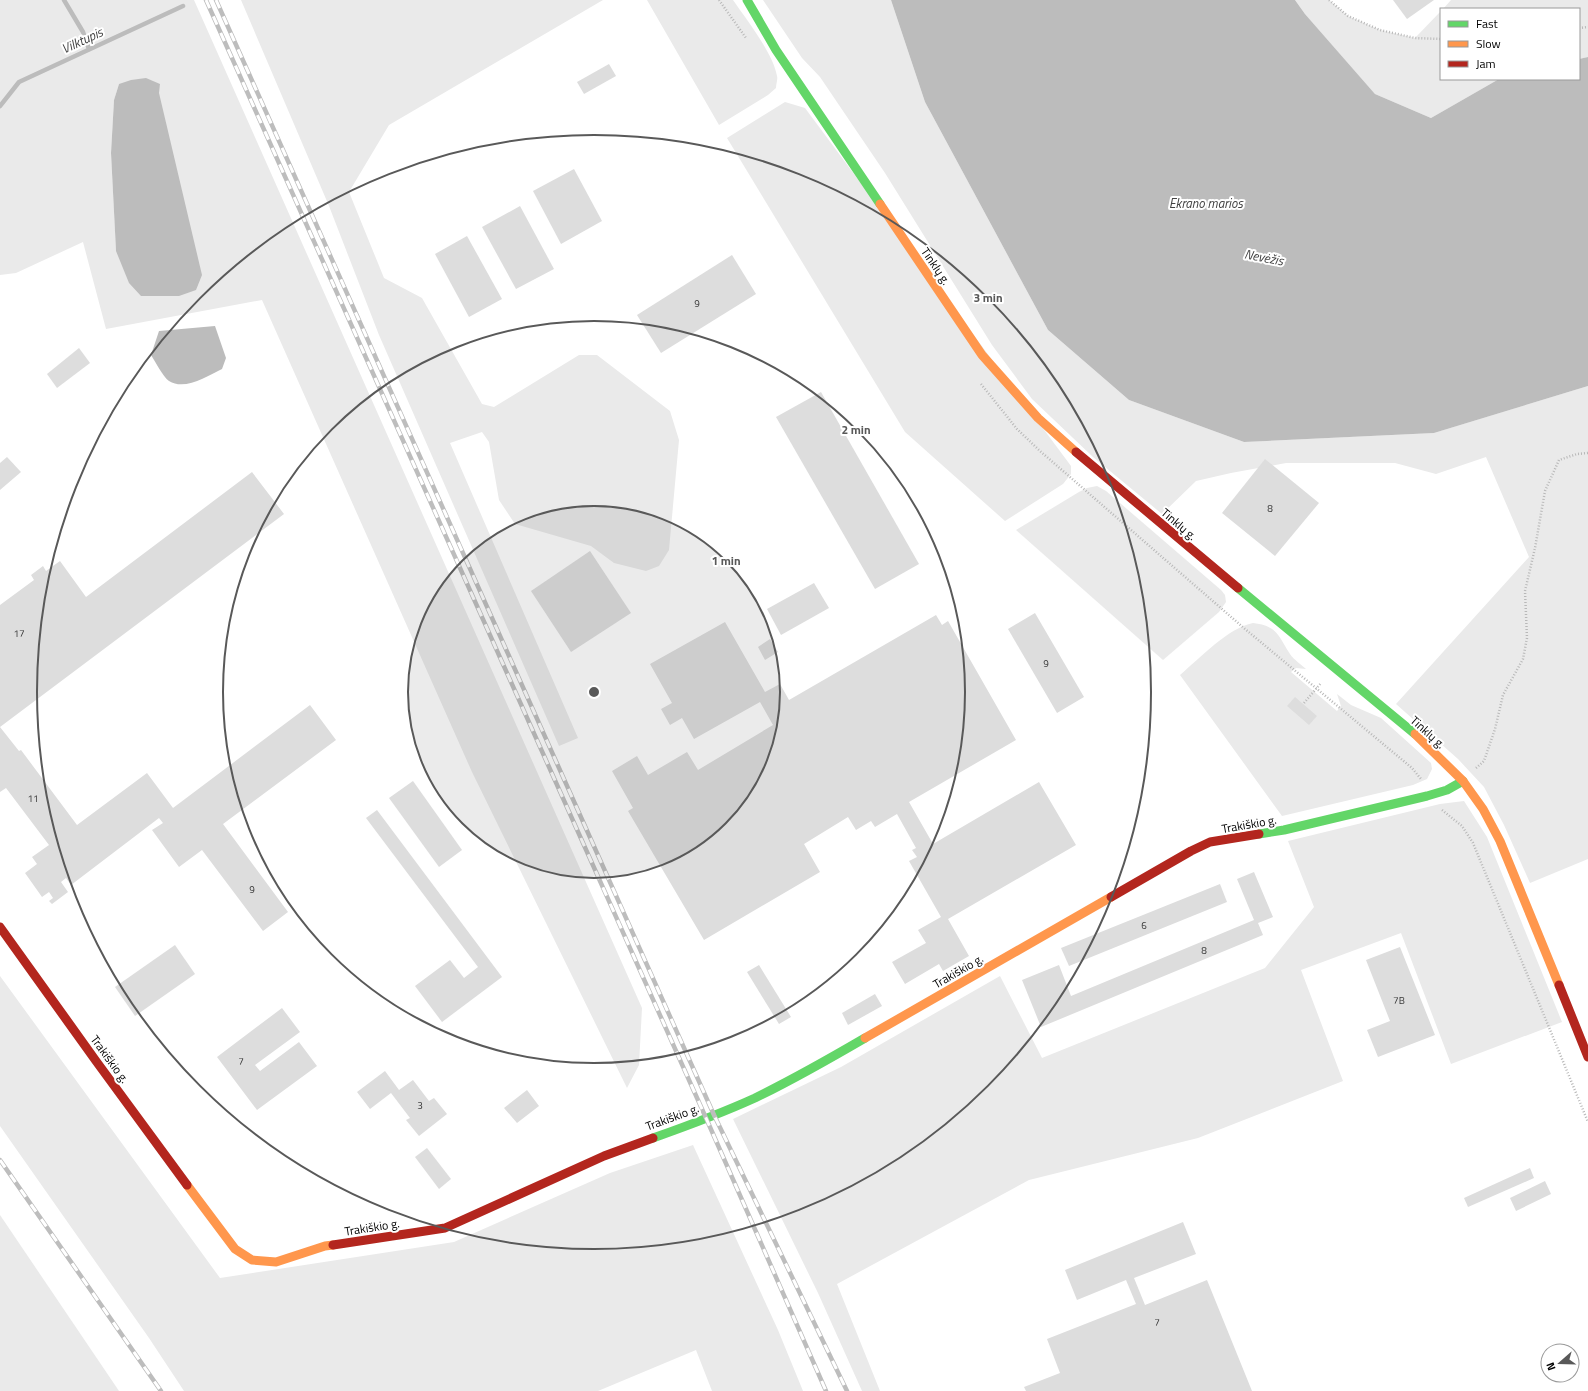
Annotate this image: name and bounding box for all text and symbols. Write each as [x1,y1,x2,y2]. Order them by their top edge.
legend [1440,8,1580,80]
text: Fast [1476,14,1499,33]
water label: Vilktupis [58,21,107,58]
text: Slow [1476,34,1501,53]
text: Jam [1476,54,1496,73]
water label: Ekrano marios [1169,193,1244,213]
street label: Tinklų g. [916,243,956,289]
water label: Nevėžis [1243,243,1287,271]
text: 3 min [973,288,1003,307]
house number: 9 [694,296,700,311]
text: 2 min [841,420,871,439]
house number: 8 [1267,501,1273,516]
street label: Tinklų g. [1157,503,1201,545]
text: 1 min [711,551,741,570]
house number: 17 [13,626,25,641]
house number: 9 [1043,656,1049,671]
centre of rings [587,685,601,699]
street label: Tinklų g. [1406,711,1450,753]
house number: 11 [27,791,39,806]
street label: Trakiškio g. [1220,810,1278,838]
house number: 9 [249,882,255,897]
house number: 6 [1141,918,1147,933]
house number: 8 [1201,943,1207,958]
street label: Trakiškio g. [929,949,987,993]
house number: 7B [1393,993,1405,1008]
street label: Trakiškio g. [86,1031,134,1087]
house number: 7 [238,1054,244,1069]
house number: 3 [417,1098,423,1113]
street label: Trakiškio g. [643,1099,701,1135]
street label: Trakiškio g. [343,1213,401,1241]
house number: 7 [1154,1315,1160,1330]
north arrow [1540,1343,1580,1383]
text: N [1542,1360,1559,1373]

